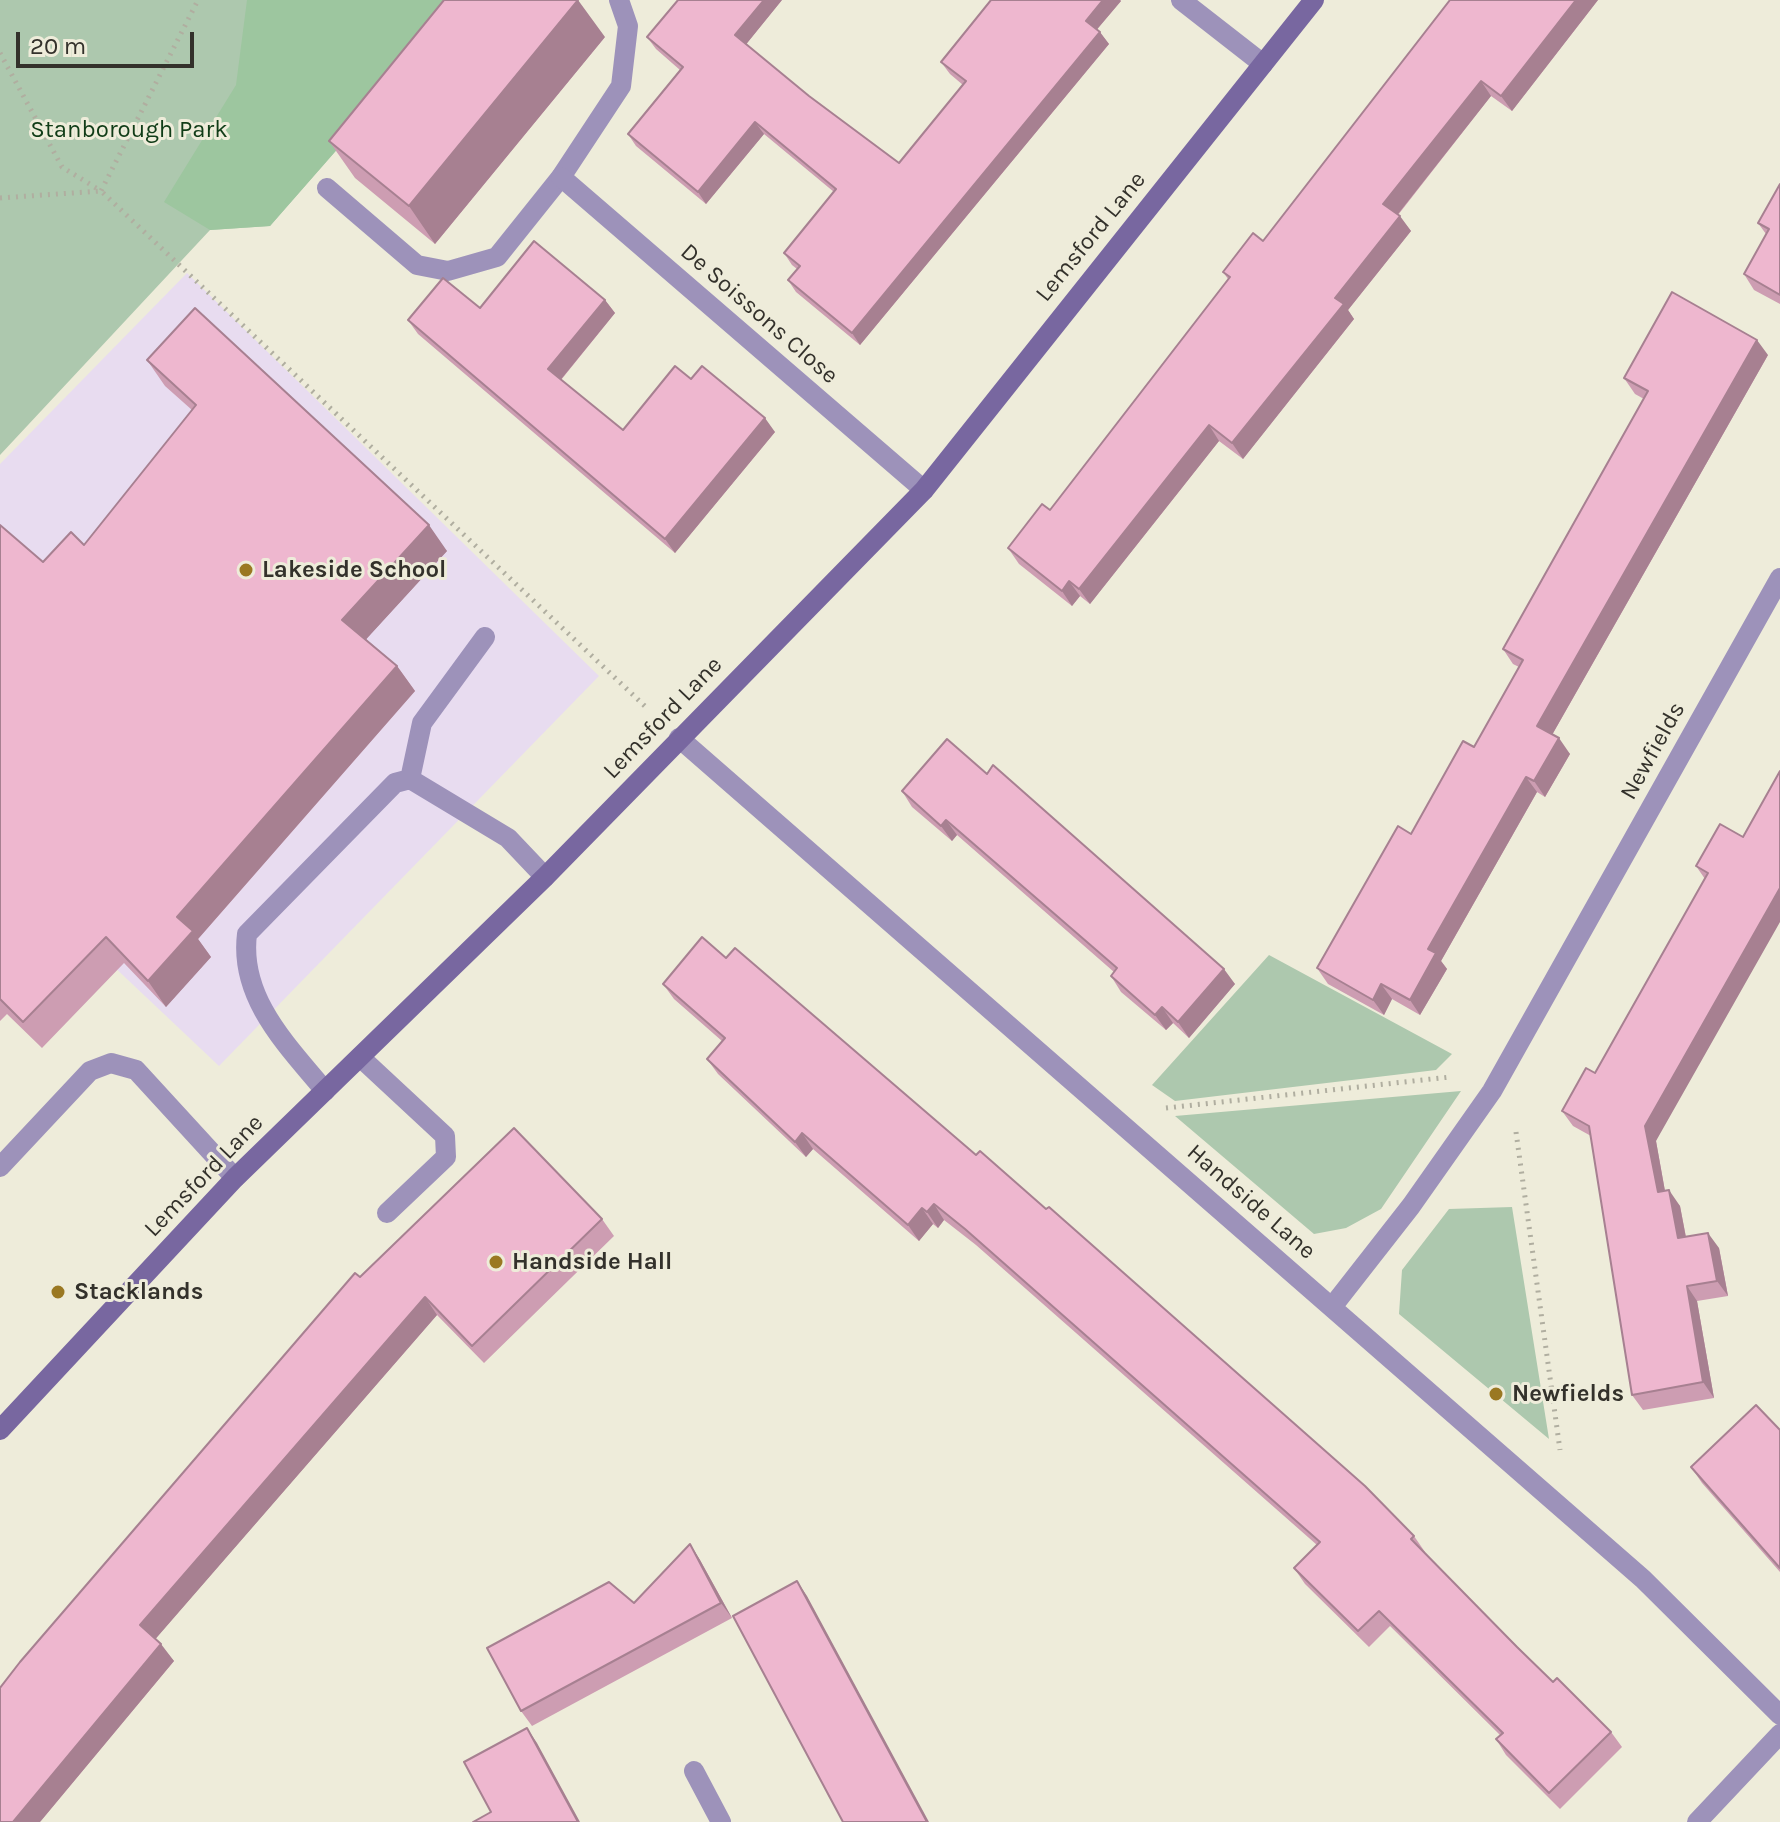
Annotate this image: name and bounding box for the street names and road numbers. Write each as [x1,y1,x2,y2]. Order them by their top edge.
street label: Lemsford Lane [1030,166,1152,308]
street label: De Soissons Close [674,238,844,390]
street label: Lemsford Lane [597,651,729,785]
street label: Newfields [1614,697,1692,805]
street label: Lemsford Lane [138,1109,270,1243]
street label: Handside Lane [1181,1138,1321,1266]

